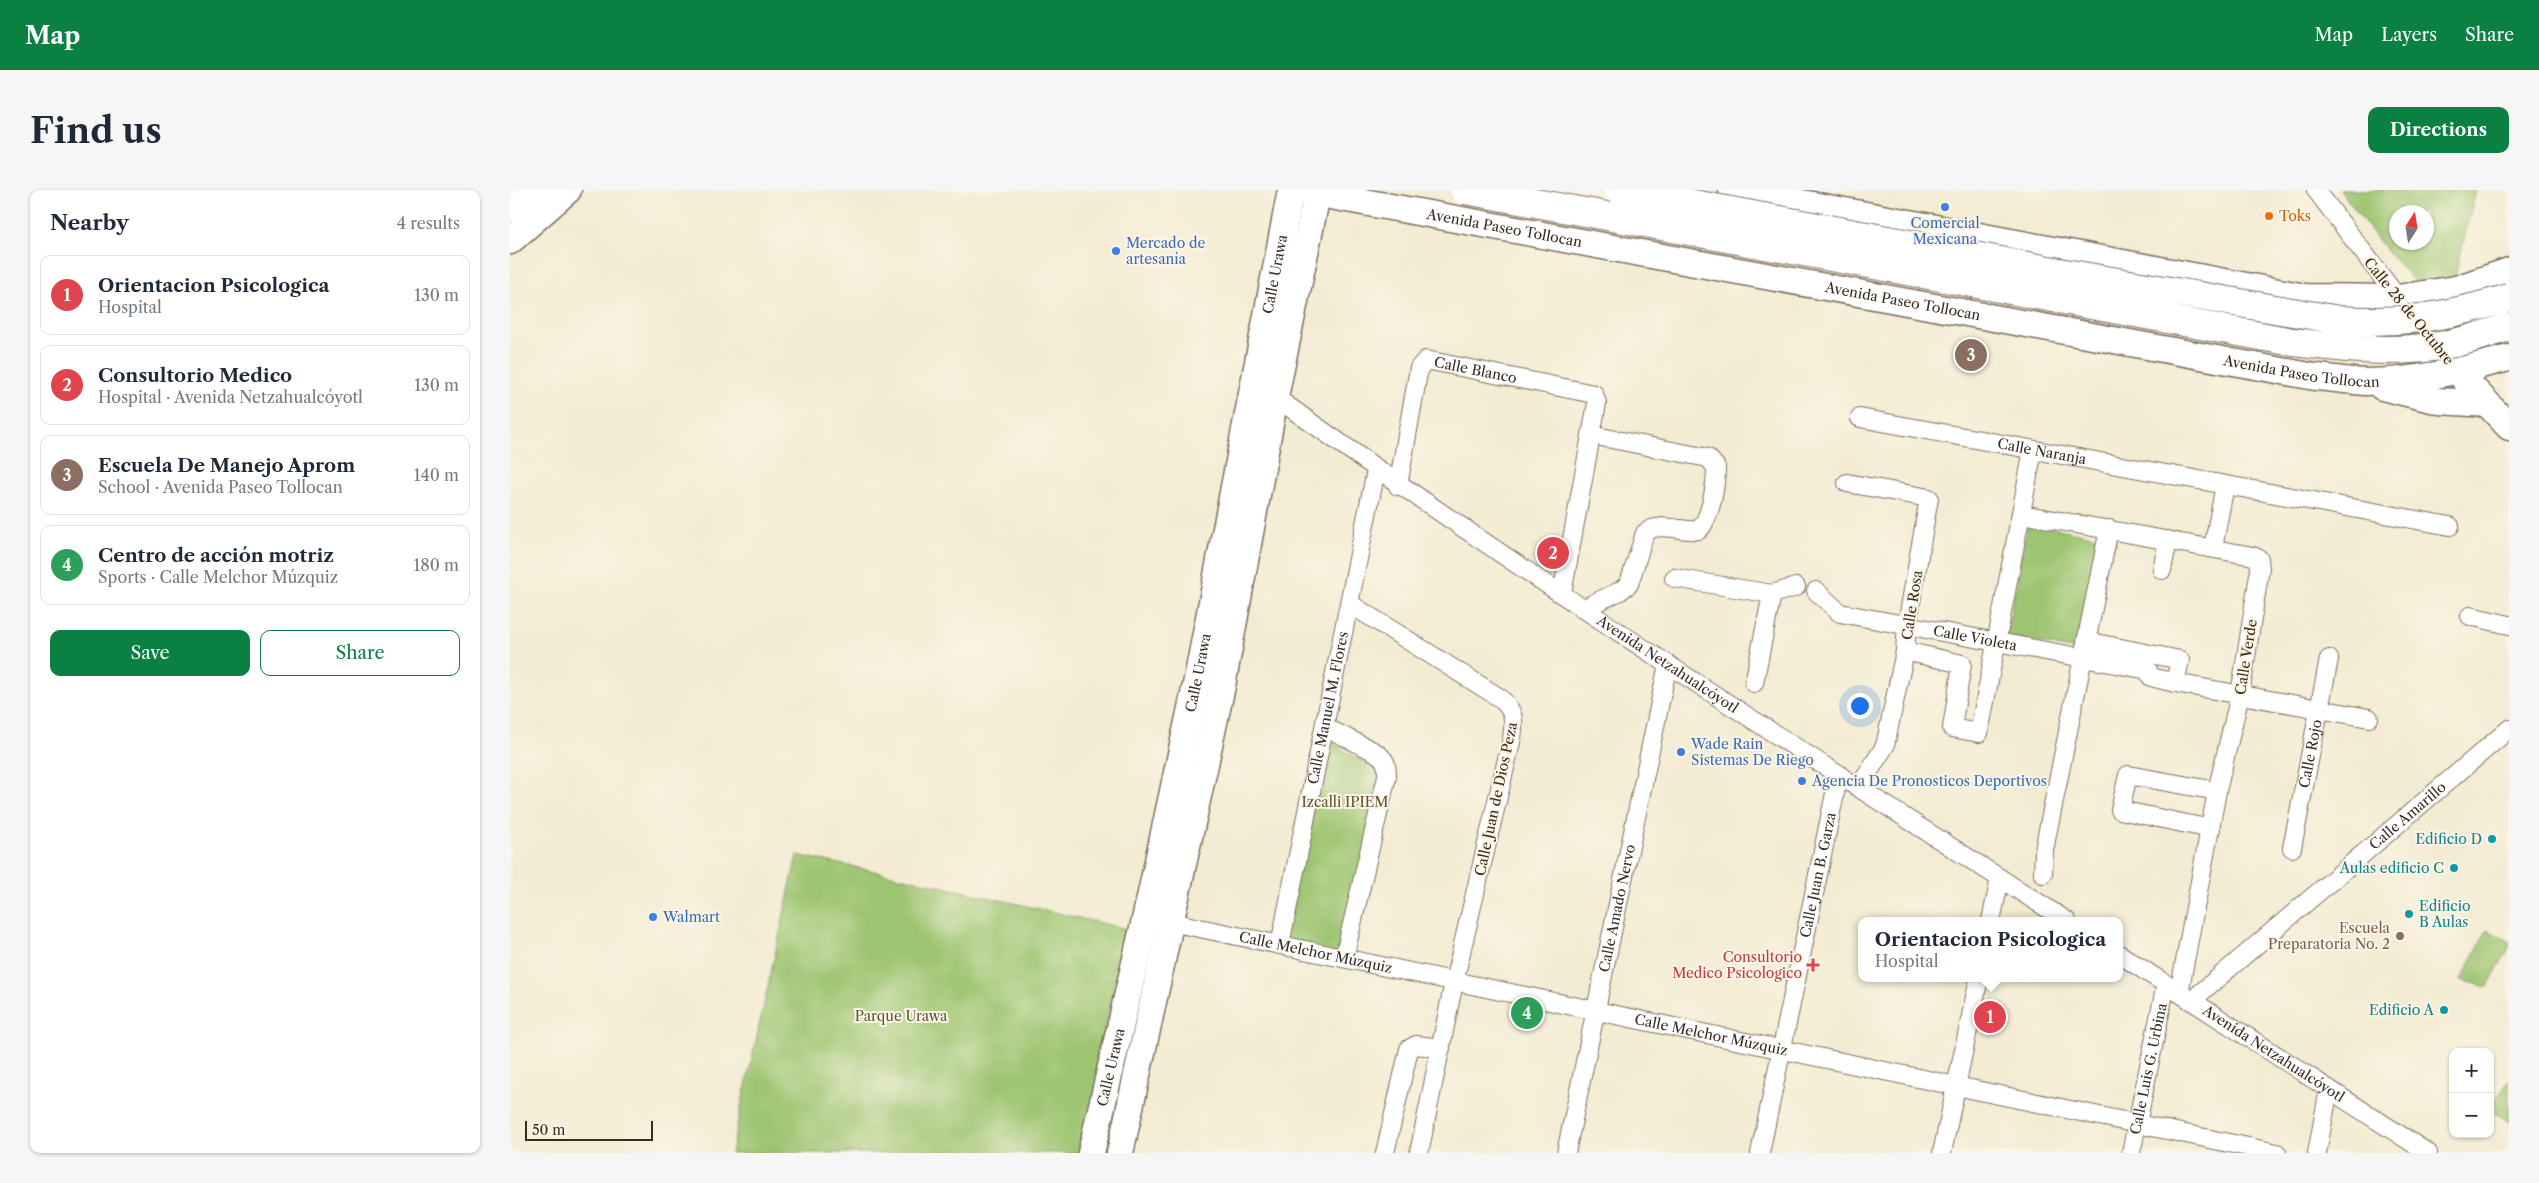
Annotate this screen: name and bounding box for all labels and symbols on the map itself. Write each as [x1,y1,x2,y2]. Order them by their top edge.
marker: Comercial Mexicana [1939,201,1951,213]
street label: Avenida Paseo Tollocan [1424,205,1584,251]
north arrow [2389,205,2434,250]
place label: Toks [2279,207,2311,225]
marker: Toks [2263,210,2275,222]
place label: Comercial Mexicana [1910,214,1980,248]
street label: Calle Urawa [1258,233,1291,315]
place label: Mercado de artesanía [1126,234,1205,268]
marker: Mercado de artesanía [1110,245,1122,257]
street label: Calle 28 de Octubre [2360,254,2458,368]
street label: Avenida Paseo Tollocan [1823,278,1982,324]
pin: 3 [1955,336,1987,374]
street label: Avenida Paseo Tollocan [2221,351,2380,391]
street label: Calle Blanco [1433,353,1519,387]
street label: Calle Naranja [1996,434,2089,468]
pin: 2 [1537,534,1569,572]
street label: Calle Rosa [1898,568,1926,641]
street label: Avenida Netzahualcóyotl [1593,611,1742,717]
street label: Calle Verde [2231,618,2261,696]
street label: Calle Violeta [1932,621,2019,655]
street label: Calle Manuel M. Flores [1304,630,1352,786]
street label: Calle Urawa [1181,631,1215,714]
your location [1847,693,1873,719]
street label: Calle Rojo [2295,718,2326,790]
street label: Calle Juan de Dios Peza [1471,720,1521,878]
place label: Wade Rain Sistemas De Riego [1690,735,1814,769]
marker: Wade Rain Sistemas De Riego [1675,746,1687,758]
place label: Agencia De Pronosticos Deportivos [1811,772,2047,790]
marker: Agencia De Pronosticos Deportivos [1796,775,1808,787]
street label: Calle Amarillo [2365,778,2450,854]
park label: Izcalli IPIEM [1301,793,1389,811]
street label: Calle Juan B. Garza [1796,810,1840,939]
place label: Edificio D [2415,830,2482,848]
marker: Edificio D [2486,833,2498,845]
street label: Calle Amado Nervo [1595,843,1639,974]
place label: Aulas edificio C [2339,859,2444,877]
marker: Aulas edificio C [2448,862,2460,874]
place label: Edificio B Aulas [2419,897,2470,931]
place label: Walmart [662,908,720,926]
marker: Edificio B Aulas [2403,908,2415,920]
marker: Walmart [647,911,659,923]
place label: Escuela Preparatoria No. 2 [2268,919,2391,953]
street label: Calle Melchor Múzquiz [1237,928,1394,977]
marker: Escuela Preparatoria No. 2 [2394,930,2406,942]
place label: Consultorio Medico Psicologico [1672,948,1802,982]
marker: Consultorio Medico Psicologico [1806,958,1820,972]
pin: 4 [1511,994,1543,1032]
pin: 1 [1974,998,2006,1036]
street label: Calle Luis G. Urbina [2126,1001,2171,1136]
street label: Avenida Netzahualcóyotl [2198,1001,2348,1106]
place label: Edificio A [2369,1001,2435,1019]
marker: Edificio A [2438,1004,2450,1016]
park label: Parque Urawa [855,1007,948,1025]
street label: Calle Melchor Múzquiz [1633,1010,1789,1060]
street label: Calle Urawa [1093,1026,1129,1108]
scale bar [525,1118,652,1141]

